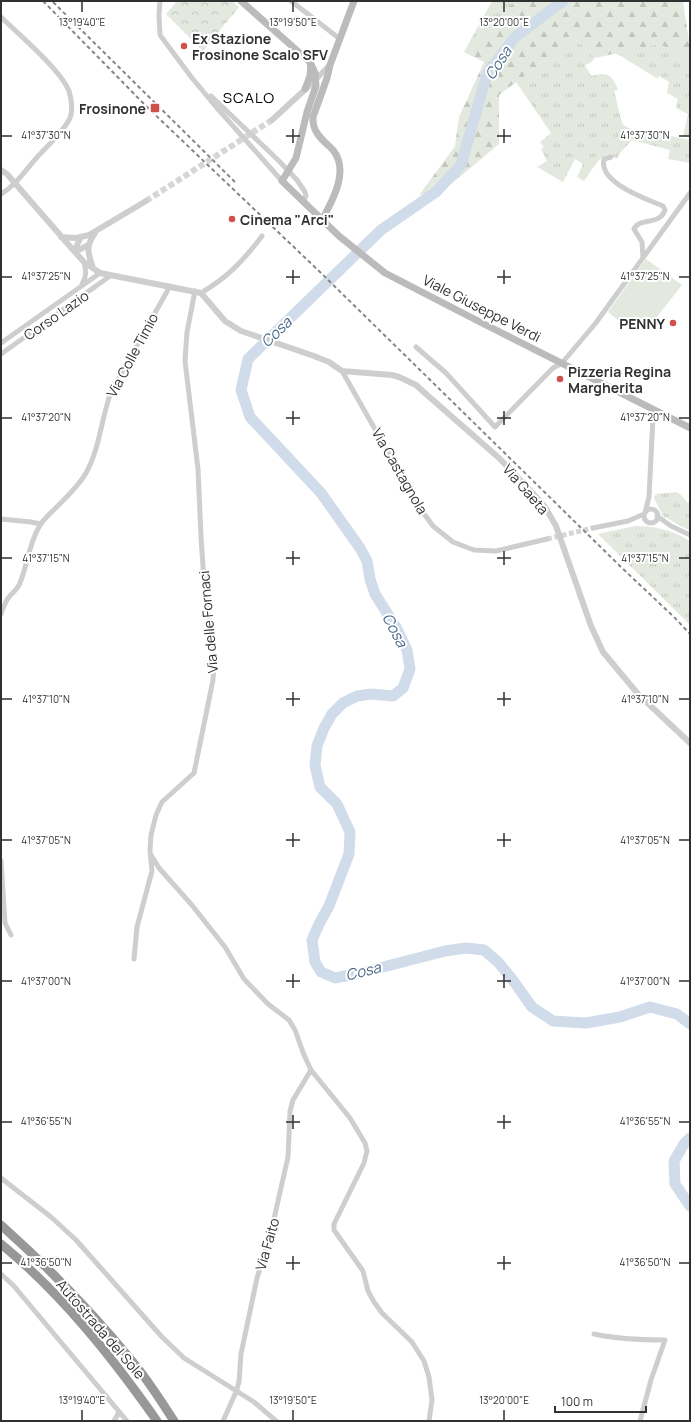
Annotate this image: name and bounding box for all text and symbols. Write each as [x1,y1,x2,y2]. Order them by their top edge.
text: 13°19'40"E [59,15,106,29]
text: 13°19'50"E [269,15,317,29]
text: 13°20'00"E [479,15,529,29]
place label: Ex Stazione Frosinone Scalo SFV [192,29,328,64]
marker: Ex Stazione Frosinone Scalo SFV [179,41,189,51]
water label: Cosa [479,42,517,84]
district label: SCALO [223,87,275,108]
place label: Frosinone [79,99,146,118]
marker: Frosinone [149,102,161,114]
text: 41°37'30"N [21,128,71,142]
text: 41°37'30"N [620,128,670,142]
place label: Cinema "Arci" [240,210,334,229]
marker: Cinema "Arci" [227,214,237,224]
text: 41°37'25"N [21,269,71,283]
text: 41°37'25"N [620,269,670,283]
street label: Viale Giuseppe Verdi [420,270,544,346]
street label: Corso Lazio [20,286,92,344]
street label: Via Colle Timio [102,310,162,400]
water label: Cosa [256,312,297,352]
place label: PENNY [619,314,665,333]
marker: PENNY [668,318,678,328]
place label: Pizzeria Regina Margherita [568,362,671,397]
marker: Pizzeria Regina Margherita [555,374,565,384]
text: 41°37'20"N [21,410,71,424]
text: 41°37'20"N [620,410,670,424]
street label: Via Castagnola [368,424,432,518]
street label: Via Gaeta [499,460,553,518]
text: 41°37'15"N [22,551,70,565]
text: 41°37'15"N [621,551,669,565]
street label: Via delle Fornaci [194,570,222,674]
water label: Cosa [377,609,413,651]
text: 41°37'10"N [22,692,70,706]
text: 41°37'10"N [621,692,669,706]
text: 41°37'05"N [21,833,71,847]
text: 41°37'05"N [620,833,670,847]
water label: Cosa [343,956,384,986]
text: 41°37'00"N [21,974,71,988]
text: 41°37'00"N [620,974,670,988]
text: 41°36'55"N [21,1114,71,1128]
text: 41°36'55"N [620,1114,670,1128]
street label: Via Faito [251,1216,283,1272]
text: 41°36'50"N [21,1255,72,1269]
text: 41°36'50"N [620,1255,671,1269]
street label: Autostrada del Sole [52,1275,150,1383]
scale bar [555,1388,646,1414]
text: 13°19'40"E [59,1393,106,1407]
text: 13°19'50"E [269,1393,317,1407]
text: 13°20'00"E [479,1393,529,1407]
text: 100 m [561,1393,593,1410]

